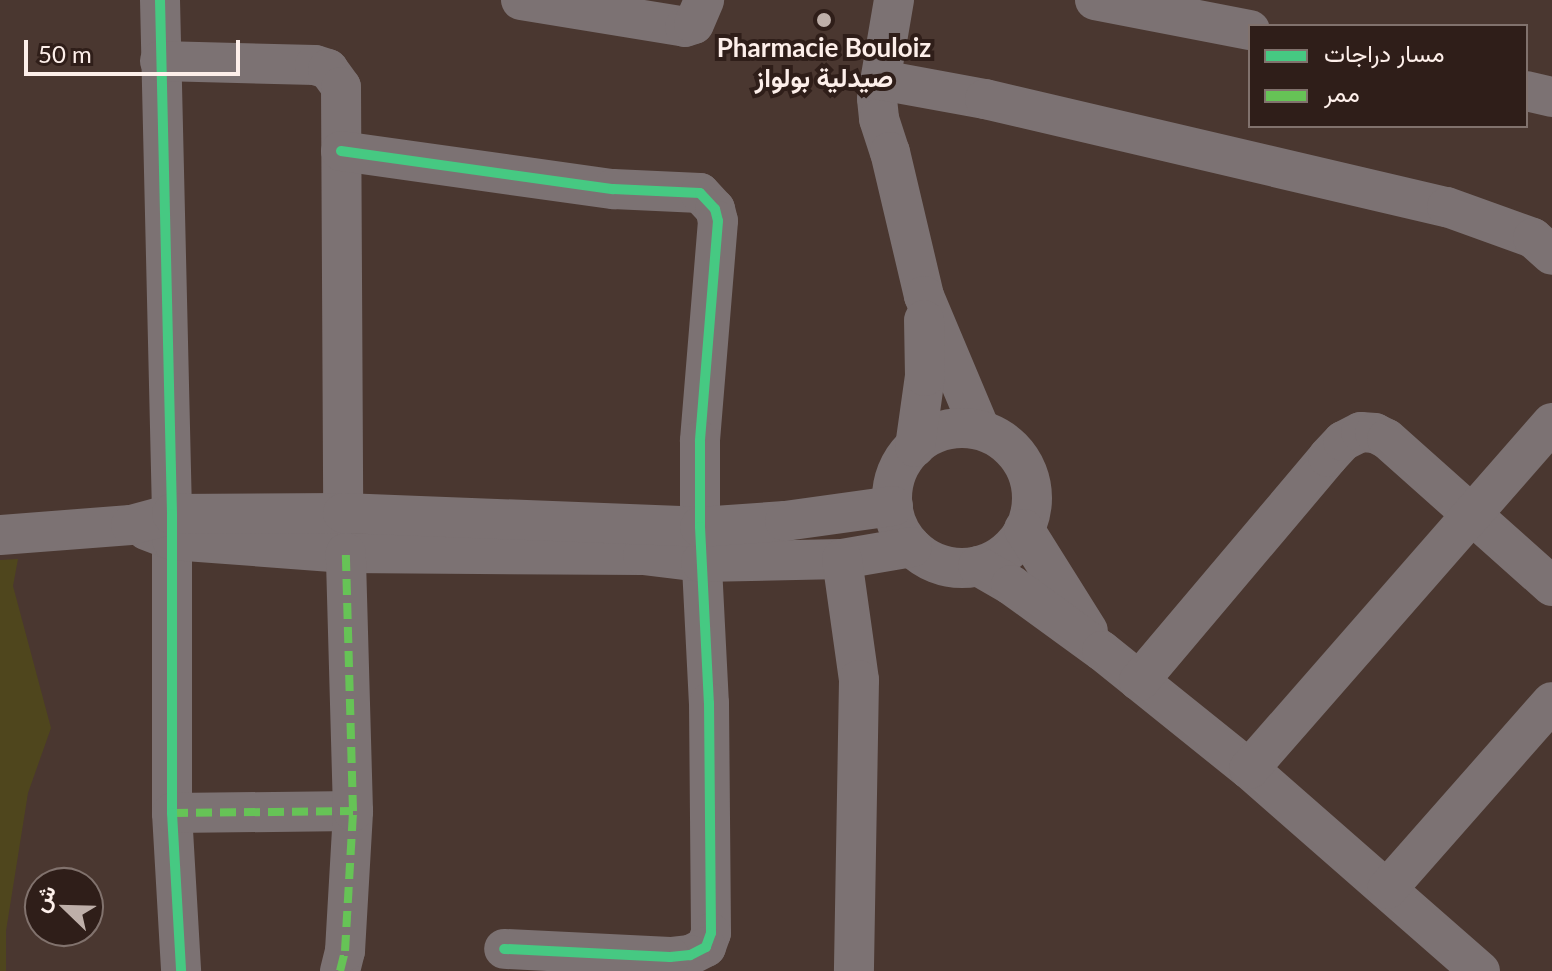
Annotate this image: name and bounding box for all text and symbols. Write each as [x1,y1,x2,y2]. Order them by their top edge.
marker: Pharmacie Bouloiz صيدلية بولواز [815,11,833,29]
scale bar [28,24,244,74]
legend [1248,24,1528,128]
place label: Pharmacie Bouloiz صيدلية بولواز [717,32,931,94]
text: مسار دراجات [1324,38,1445,67]
text: 50 m [38,39,92,68]
text: ممر [1324,78,1360,107]
north arrow [24,867,104,947]
text: ش [26,881,61,916]

